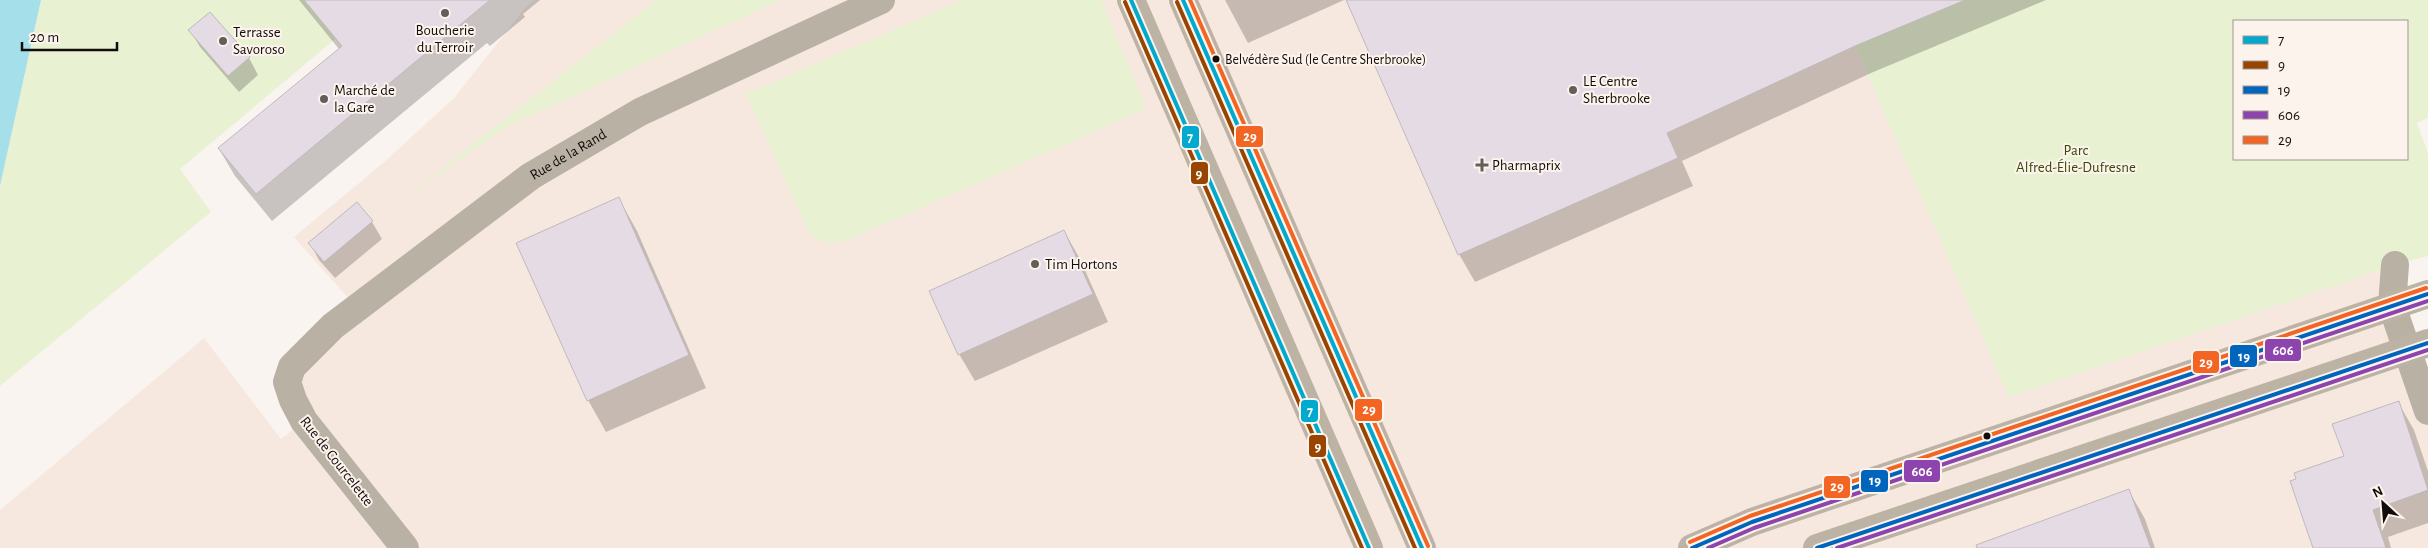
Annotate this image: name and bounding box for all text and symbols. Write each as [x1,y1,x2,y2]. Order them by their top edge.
marker: Boucherie du Terroir [439,7,451,19]
scale bar [22,20,118,52]
legend [2233,20,2408,160]
place label: Boucherie du Terroir [416,23,474,55]
place label: Terrasse Savoroso [233,25,285,57]
text: 20 m [30,30,59,45]
text: 7 [2278,33,2284,48]
marker: Terrasse Savoroso [217,35,229,47]
place label: Belvédère Sud (le Centre Sherbrooke) [1225,53,1426,67]
marker: Belvédère Sud (le Centre Sherbrooke) [1211,54,1221,64]
text: 9 [2278,58,2285,73]
place label: LE Centre Sherbrooke [1583,74,1650,106]
place label: Marché de la Gare [334,83,395,115]
text: 19 [2278,83,2290,98]
marker: LE Centre Sherbrooke [1567,84,1579,96]
marker: Marché de la Gare [318,93,330,105]
text: 606 [2278,108,2300,123]
line badge: 7 [1181,125,1200,149]
line badge: 29 [1235,125,1264,148]
street label: Rue de la Rand [527,126,609,183]
text: 29 [1243,130,1257,144]
text: 7 [1187,131,1193,145]
text: 29 [2278,133,2292,148]
park label: Parc Alfred-Élie-Dufresne [2016,143,2136,175]
place label: Pharmaprix [1492,158,1561,173]
marker: Pharmaprix [1476,159,1488,171]
line badge: 9 [1190,161,1209,185]
text: 9 [1196,167,1203,181]
place label: Tim Hortons [1045,257,1118,272]
marker: Tim Hortons [1029,258,1041,270]
line badge: 606 [2264,338,2302,362]
line badge: 19 [2229,344,2258,368]
text: 606 [2273,344,2294,358]
line badge: 29 [2192,350,2220,374]
text: 19 [2238,350,2250,364]
text: 29 [2199,356,2213,370]
line badge: 29 [1354,398,1383,422]
line badge: 7 [1300,399,1319,423]
text: 29 [1362,403,1376,417]
text: 7 [1307,405,1313,419]
street label: Rue de Courcelette [297,414,376,509]
unlabelled marker [1982,431,1992,441]
line badge: 9 [1308,434,1327,458]
text: 9 [1315,440,1322,454]
line badge: 606 [1903,459,1941,483]
text: 606 [1912,465,1933,479]
line badge: 19 [1860,469,1889,493]
text: 19 [1869,474,1881,488]
line badge: 29 [1823,475,1851,499]
north arrow [2358,478,2408,528]
text: 29 [1830,480,1844,494]
text: N [2370,484,2385,501]

